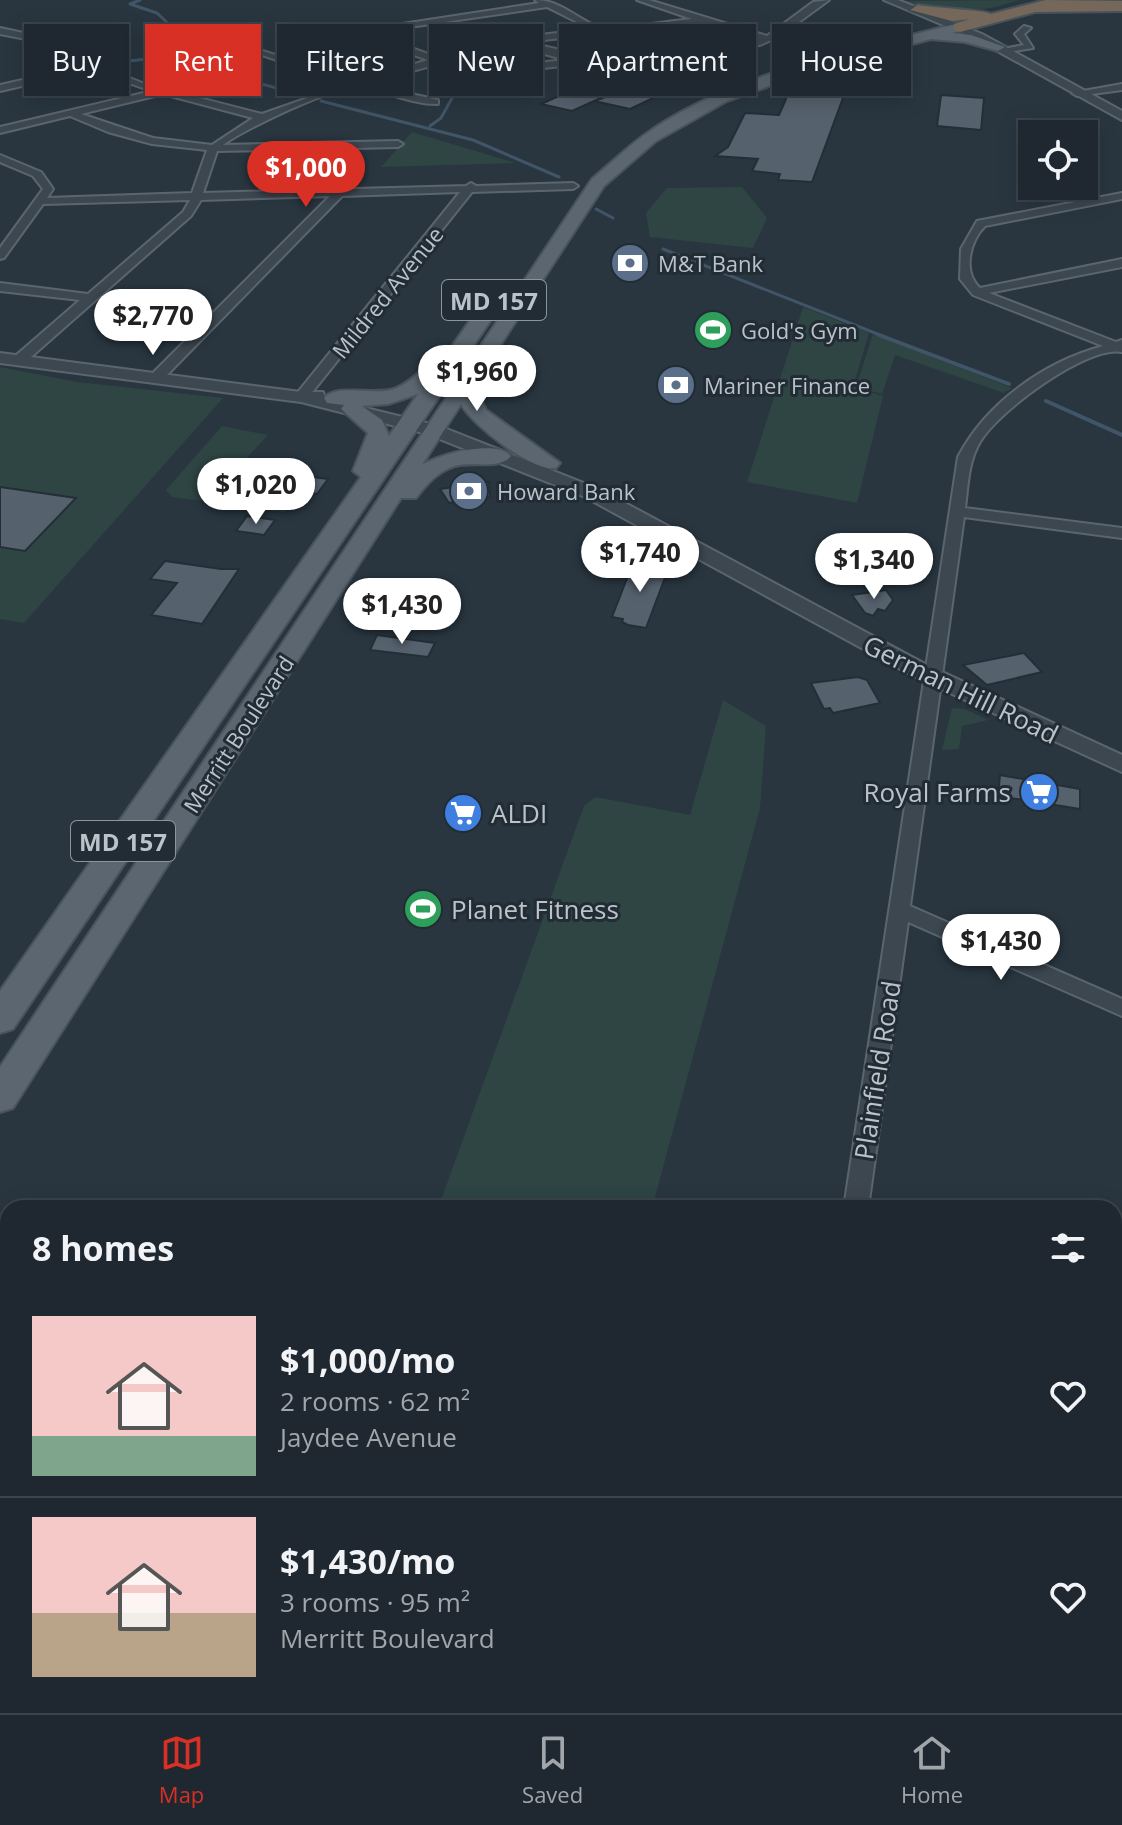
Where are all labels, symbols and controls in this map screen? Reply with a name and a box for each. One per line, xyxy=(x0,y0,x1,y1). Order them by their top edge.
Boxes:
chip: Buy xyxy=(24,24,129,96)
chip: Rent xyxy=(145,24,261,96)
chip: Filters xyxy=(277,24,413,96)
chip: New xyxy=(429,24,543,96)
chip: Apartment xyxy=(559,24,756,96)
chip: House xyxy=(772,24,911,96)
map controls xyxy=(1018,120,1098,200)
button: locate xyxy=(1018,120,1098,200)
pin: $1,000 xyxy=(241,141,371,209)
text: $1,000 xyxy=(265,149,347,185)
street label: Mildred Avenue xyxy=(325,220,449,364)
bank icon: M&T Bank xyxy=(609,242,651,284)
place label: M&T Bank xyxy=(658,248,764,278)
road number: MD 157 xyxy=(442,280,546,320)
pin: $2,770 xyxy=(88,289,218,357)
text: $2,770 xyxy=(112,297,194,333)
sports icon: Gold's Gym xyxy=(692,309,734,351)
place label: Gold's Gym xyxy=(741,315,858,345)
pin: $1,960 xyxy=(412,345,542,413)
text: $1,960 xyxy=(436,353,518,389)
bank icon: Mariner Finance xyxy=(655,364,697,406)
place label: Mariner Finance xyxy=(704,370,870,400)
pin: $1,020 xyxy=(191,458,321,526)
text: $1,020 xyxy=(215,466,297,502)
bank icon: Howard Bank xyxy=(448,470,490,512)
place label: Howard Bank xyxy=(497,476,636,506)
pin: $1,740 xyxy=(575,526,705,594)
pin: $1,340 xyxy=(809,533,939,601)
text: $1,740 xyxy=(599,534,681,570)
text: $1,340 xyxy=(833,541,915,577)
pin: $1,430 xyxy=(337,578,467,646)
text: $1,430 xyxy=(361,586,443,622)
street label: German Hill Road xyxy=(857,626,1065,752)
street label: Merritt Boulevard xyxy=(176,650,300,818)
supermarket icon: Royal Farms xyxy=(1018,771,1060,813)
place label: Royal Farms xyxy=(864,774,1011,810)
supermarket icon: ALDI xyxy=(442,792,484,834)
place label: ALDI xyxy=(491,795,547,831)
road number: MD 157 xyxy=(71,821,175,861)
sports icon: Planet Fitness xyxy=(402,888,444,930)
place label: Planet Fitness xyxy=(451,891,619,927)
pin: $1,430 xyxy=(936,914,1066,982)
text: $1,430 xyxy=(960,922,1042,958)
street label: Plainfield Road xyxy=(845,978,909,1162)
text: 8 homes xyxy=(32,1225,174,1271)
icon: filters xyxy=(1046,1226,1090,1270)
text: $1,000/mo xyxy=(280,1337,455,1383)
icon: home xyxy=(96,1348,192,1444)
icon: heart xyxy=(1046,1374,1090,1418)
text: 2 rooms · 62 m² xyxy=(280,1383,470,1419)
text: Jaydee Avenue xyxy=(280,1419,457,1455)
text: $1,430/mo xyxy=(280,1538,455,1584)
icon: home xyxy=(96,1549,192,1645)
icon: heart xyxy=(1046,1575,1090,1619)
text: 3 rooms · 95 m² xyxy=(280,1584,470,1620)
text: Merritt Boulevard xyxy=(280,1620,495,1656)
tab: Map xyxy=(159,1731,204,1809)
tab: Saved xyxy=(522,1731,583,1809)
tab: Home xyxy=(901,1731,963,1809)

